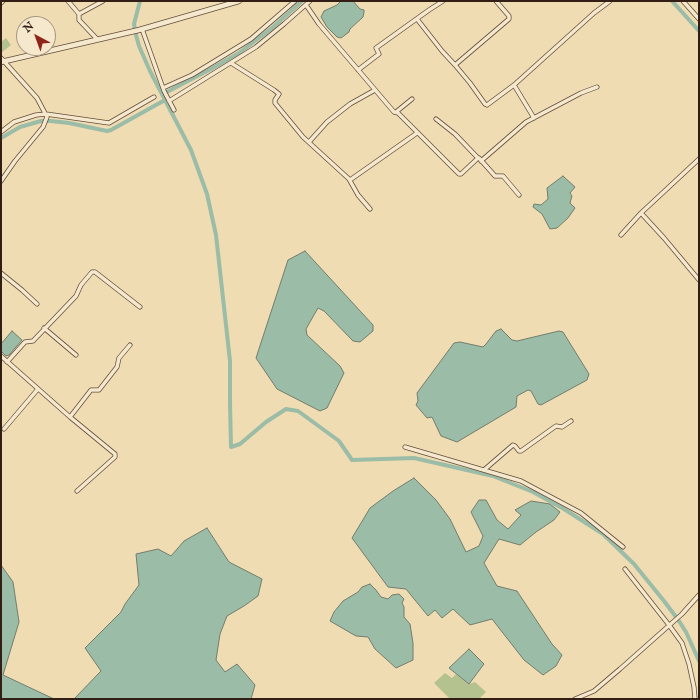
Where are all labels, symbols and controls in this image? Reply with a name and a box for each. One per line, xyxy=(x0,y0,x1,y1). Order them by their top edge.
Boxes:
north arrow xyxy=(16,16,56,56)
text: N xyxy=(21,19,37,36)

